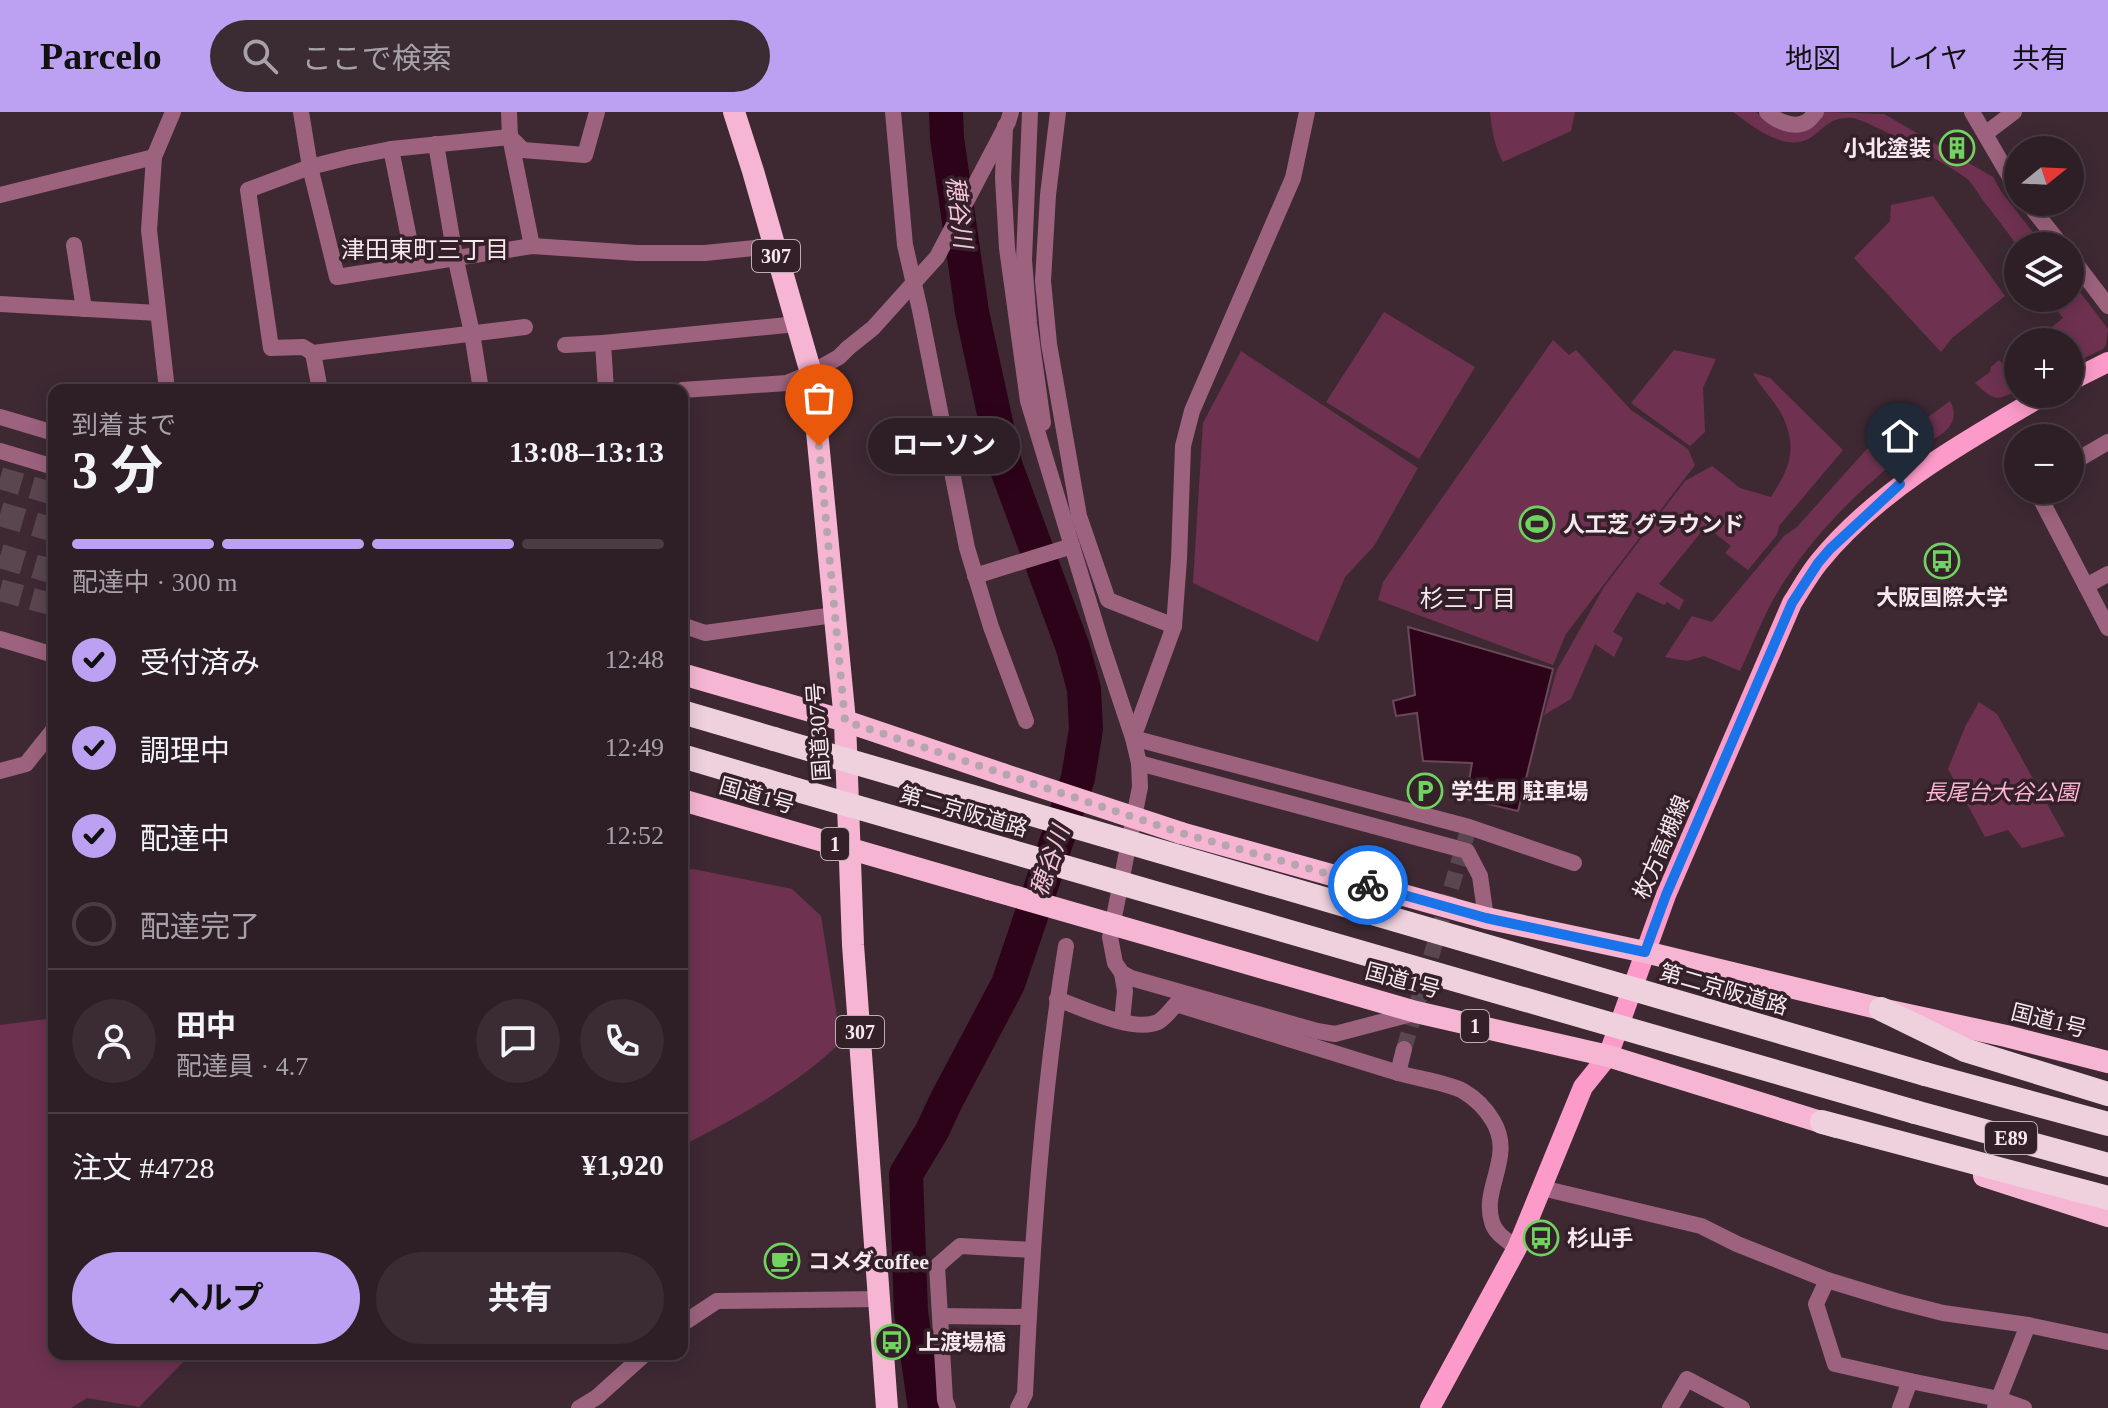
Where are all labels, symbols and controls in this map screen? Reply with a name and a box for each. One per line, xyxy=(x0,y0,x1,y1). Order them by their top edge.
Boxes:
search box xyxy=(210,20,770,92)
icon: search xyxy=(238,34,282,78)
text: Parcelo xyxy=(40,35,162,77)
text: ここで検索 xyxy=(302,42,452,75)
text: 地図 xyxy=(1785,43,1841,74)
text: レイヤ xyxy=(1885,43,1968,74)
text: 共有 xyxy=(2012,43,2068,74)
building icon: 小北塗装 xyxy=(1938,129,1976,167)
place label: 小北塗装 xyxy=(1843,136,1931,161)
north arrow xyxy=(2004,136,2084,216)
map controls xyxy=(2004,136,2084,504)
water label: 穂谷川 xyxy=(942,175,977,252)
button: layers xyxy=(2004,232,2084,312)
district label: 津田東町三丁目 xyxy=(341,237,509,263)
road number: 307 xyxy=(752,240,800,272)
button: + xyxy=(2004,328,2084,408)
pin xyxy=(785,364,853,446)
icon: bag xyxy=(797,376,841,420)
pin xyxy=(1866,402,1934,484)
text: 到着まで xyxy=(72,411,176,440)
icon: home xyxy=(1878,414,1922,458)
callout: ローソン xyxy=(867,418,1019,474)
button: − xyxy=(2004,424,2084,504)
text: ローソン xyxy=(892,431,996,460)
text: 13:08–13:13 xyxy=(509,435,664,468)
text: 3 分 xyxy=(72,442,163,499)
sports icon: 人工芝 グラウンド xyxy=(1518,505,1556,543)
place label: 人工芝 グラウンド xyxy=(1563,512,1745,537)
bus stop icon: 大阪国際大学 xyxy=(1923,542,1961,580)
text: 配達中 · 300 m xyxy=(72,568,237,597)
place label: 大阪国際大学 xyxy=(1876,585,2008,610)
district label: 杉三丁目 xyxy=(1420,586,1516,612)
icon: check xyxy=(72,638,116,682)
text: 12:48 xyxy=(605,645,664,674)
text: 受付済み xyxy=(140,646,260,679)
street label: 国道307号 xyxy=(803,682,834,782)
icon: check xyxy=(72,726,116,770)
text: 12:49 xyxy=(605,733,664,762)
text: 調理中 xyxy=(140,734,230,767)
parking icon: 学生用 駐車場 xyxy=(1406,772,1444,810)
street label: 国道1号 xyxy=(716,773,797,818)
place label: 学生用 駐車場 xyxy=(1451,779,1589,804)
park label: 長尾台大谷公園 xyxy=(1924,780,2081,805)
street label: 第二京阪道路 xyxy=(897,781,1031,842)
street label: 枚方高槻線 xyxy=(1628,792,1694,903)
icon: check xyxy=(72,814,116,858)
water label: 穂谷川 xyxy=(1026,820,1075,899)
text: 12:52 xyxy=(605,821,664,850)
text: 配達中 xyxy=(140,822,230,855)
road number: 1 xyxy=(821,828,849,860)
courier xyxy=(1328,845,1408,925)
icon: bike xyxy=(1346,863,1390,907)
text: 配達完了 xyxy=(140,910,260,943)
street label: 国道1号 xyxy=(1362,958,1443,1003)
street label: 第二京阪道路 xyxy=(1657,959,1791,1020)
button: person xyxy=(72,999,156,1083)
button: chat xyxy=(476,999,560,1083)
button: phone xyxy=(580,999,664,1083)
street label: 国道1号 xyxy=(2008,999,2089,1042)
text: 田中 xyxy=(176,1009,236,1042)
road number: 1 xyxy=(1461,1010,1489,1042)
road number: 307 xyxy=(836,1016,884,1048)
text: 配達員 · 4.7 xyxy=(176,1052,308,1081)
road number: E89 xyxy=(1985,1122,2037,1154)
text: ¥1,920 xyxy=(582,1148,664,1181)
text: 注文 #4728 xyxy=(72,1151,215,1184)
bus stop icon: 杉山手 xyxy=(1522,1219,1560,1257)
place label: 杉山手 xyxy=(1567,1226,1633,1251)
cafe icon: コメダcoffee xyxy=(763,1242,801,1280)
place label: コメダcoffee xyxy=(808,1249,929,1274)
button: ヘルプ xyxy=(72,1252,360,1344)
button: 共有 xyxy=(376,1252,664,1344)
bus stop icon: 上渡場橋 xyxy=(873,1323,911,1361)
place label: 上渡場橋 xyxy=(918,1330,1006,1355)

